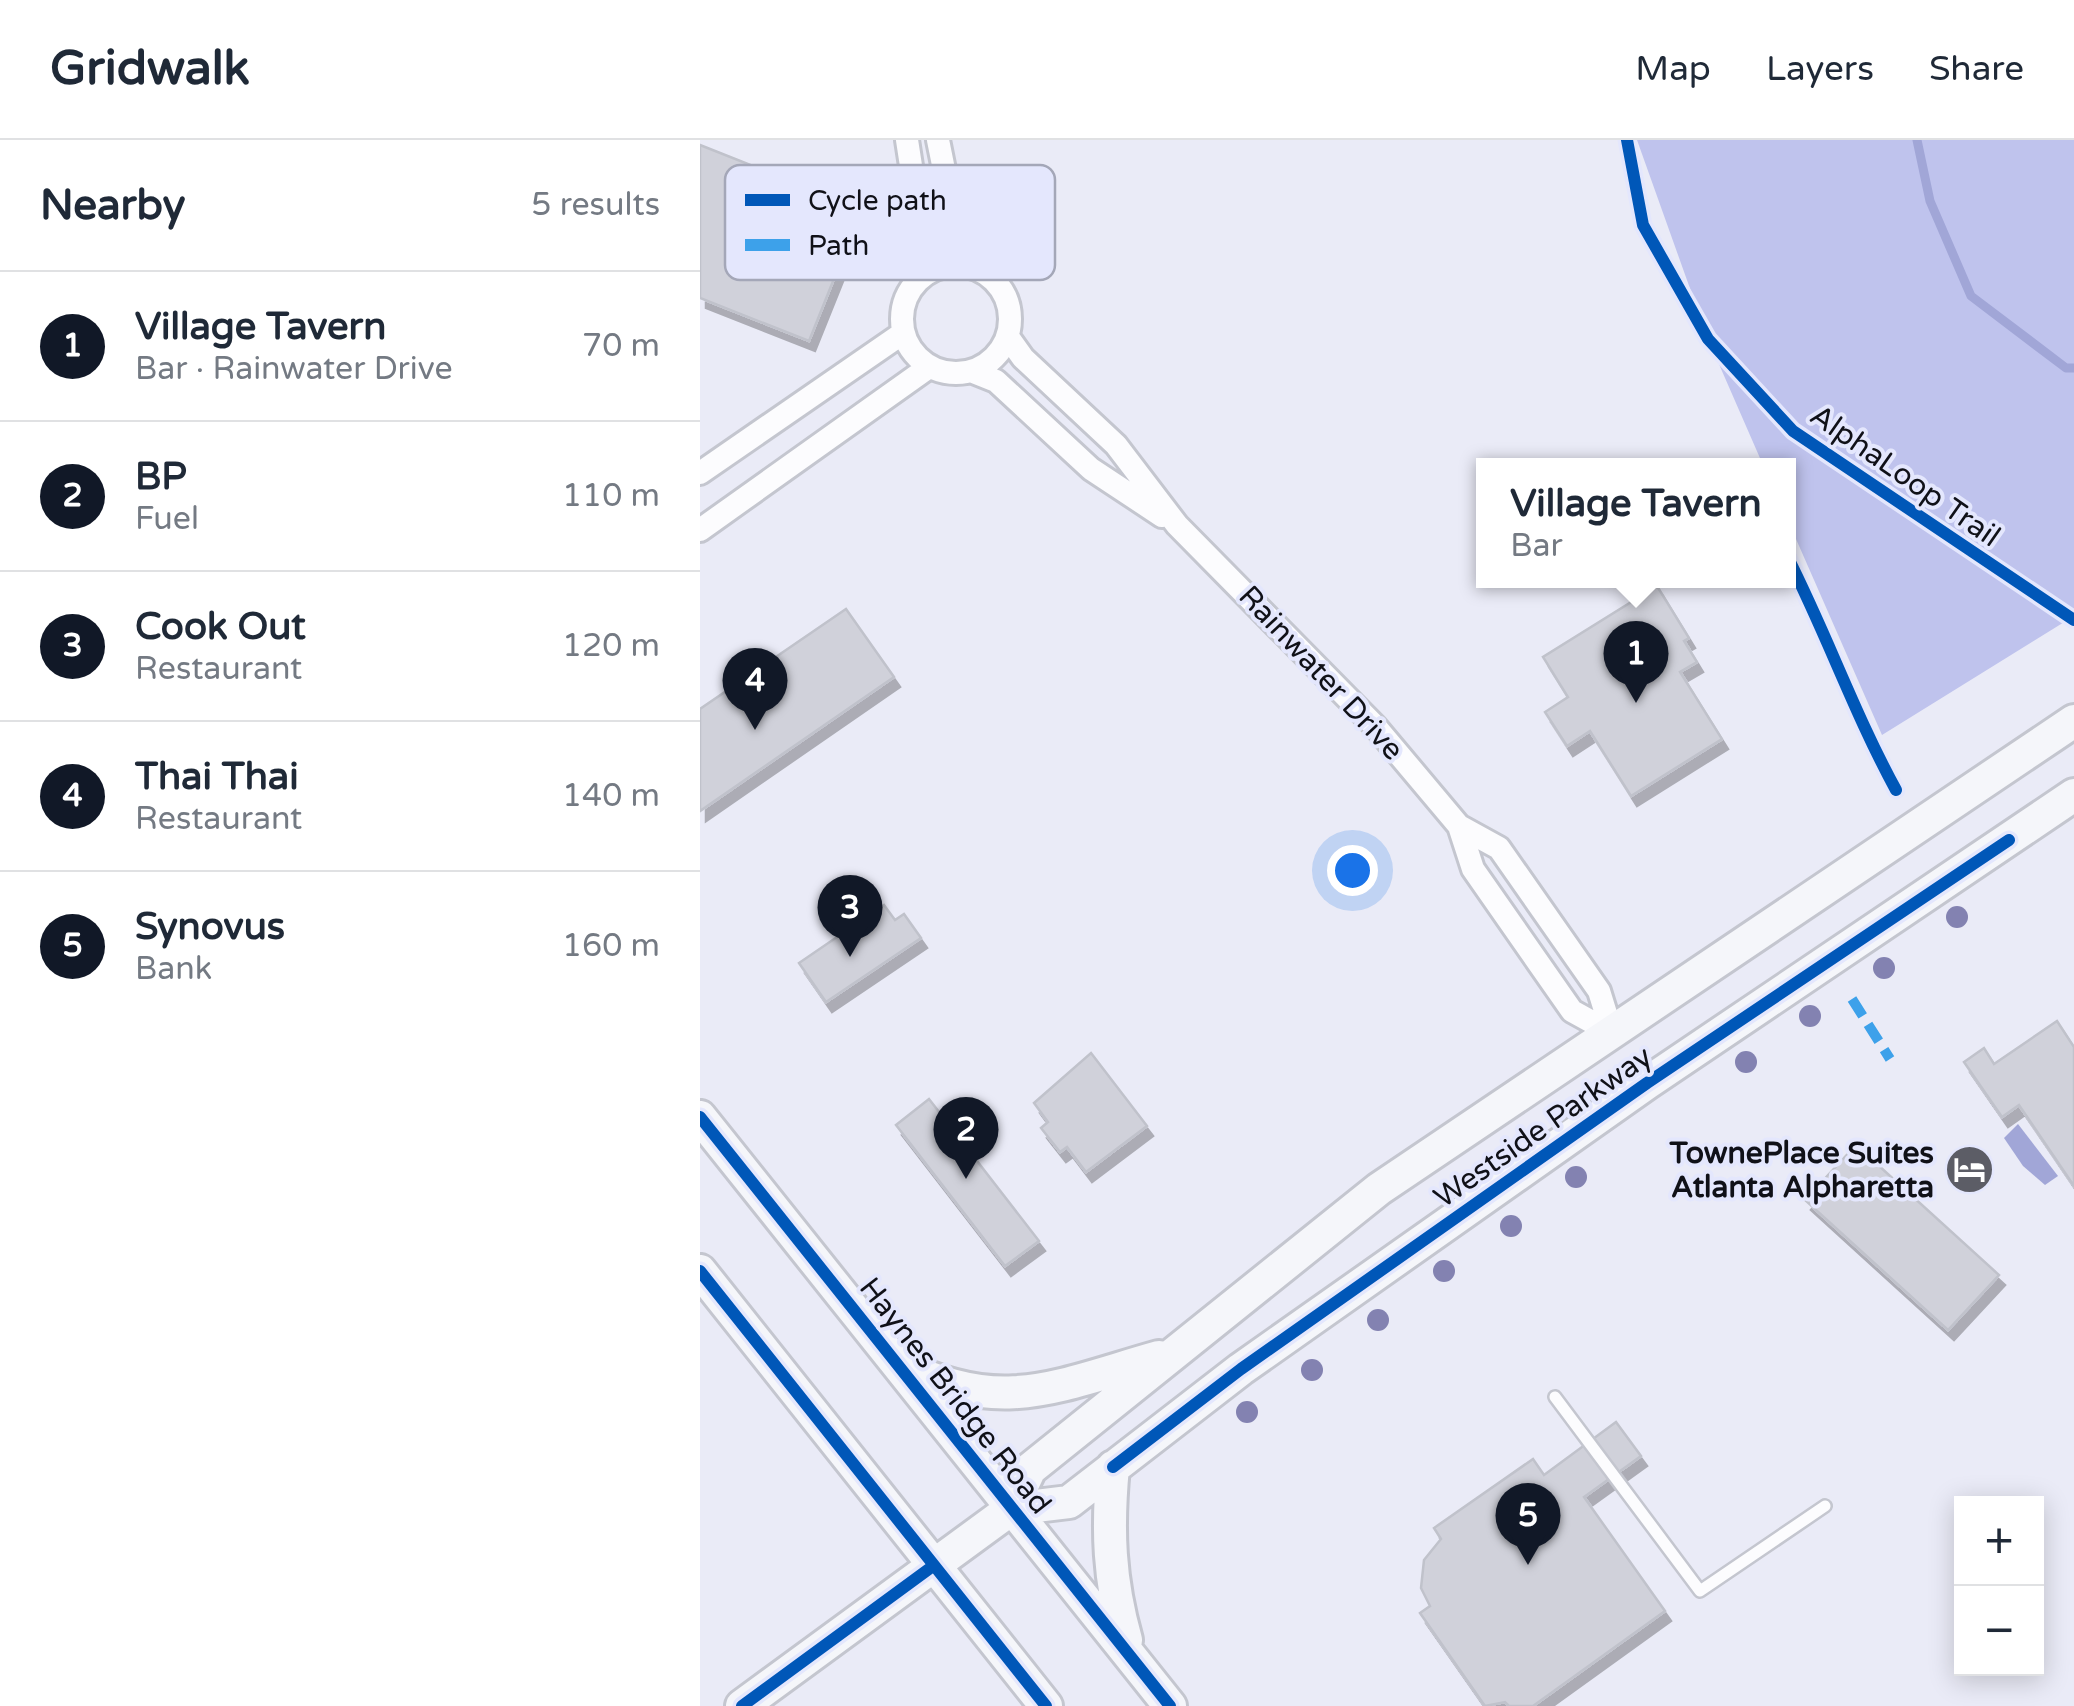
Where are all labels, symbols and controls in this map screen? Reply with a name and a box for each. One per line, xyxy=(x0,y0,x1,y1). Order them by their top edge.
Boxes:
text: Gridwalk xyxy=(50,40,250,98)
text: Map xyxy=(1635,48,1711,90)
text: Layers xyxy=(1766,48,1874,90)
text: Share xyxy=(1929,48,2024,90)
legend xyxy=(725,165,1055,280)
text: Nearby xyxy=(40,180,185,231)
text: Cycle path xyxy=(808,184,947,218)
text: 5 results xyxy=(531,186,660,224)
text: Path xyxy=(808,229,869,263)
text: Village Tavern xyxy=(135,304,386,350)
text: 1 xyxy=(62,327,83,365)
text: 70 m xyxy=(582,327,660,365)
text: Bar · Rainwater Drive xyxy=(135,350,453,388)
street label: AlphaLoop Trail xyxy=(1803,397,2007,555)
text: BP xyxy=(135,454,187,500)
popup xyxy=(1476,458,1796,588)
text: 2 xyxy=(62,477,83,515)
text: 110 m xyxy=(562,477,660,515)
text: Village Tavern xyxy=(1510,481,1762,527)
text: Fuel xyxy=(135,500,199,538)
text: Bar xyxy=(1510,527,1563,565)
street label: Rainwater Drive xyxy=(1231,578,1411,768)
text: Cook Out xyxy=(135,604,306,650)
pin: 1 xyxy=(1604,620,1668,703)
text: 3 xyxy=(62,627,83,665)
text: 120 m xyxy=(562,627,660,665)
pin: 4 xyxy=(722,648,788,730)
text: Restaurant xyxy=(135,650,302,688)
text: Thai Thai xyxy=(135,754,299,800)
text: 4 xyxy=(62,777,83,815)
text: 140 m xyxy=(562,777,660,815)
text: Restaurant xyxy=(135,800,302,838)
your location xyxy=(1327,845,1378,896)
pin: 3 xyxy=(818,874,882,957)
text: Synovus xyxy=(135,904,285,950)
text: 5 xyxy=(62,927,83,965)
text: 160 m xyxy=(562,927,660,965)
text: Bank xyxy=(135,950,212,988)
street label: Westside Parkway xyxy=(1427,1038,1659,1216)
pin: 2 xyxy=(934,1096,998,1179)
place label: TownePlace Suites Atlanta Alpharetta xyxy=(1668,1135,1934,1206)
hotel icon: TownePlace Suites Atlanta Alpharetta xyxy=(1943,1144,1995,1196)
street label: Haynes Bridge Road xyxy=(851,1270,1059,1522)
pin: 5 xyxy=(1496,1482,1560,1565)
map controls xyxy=(1954,1496,2044,1676)
button: + xyxy=(1954,1496,2044,1586)
button: − xyxy=(1954,1586,2044,1676)

